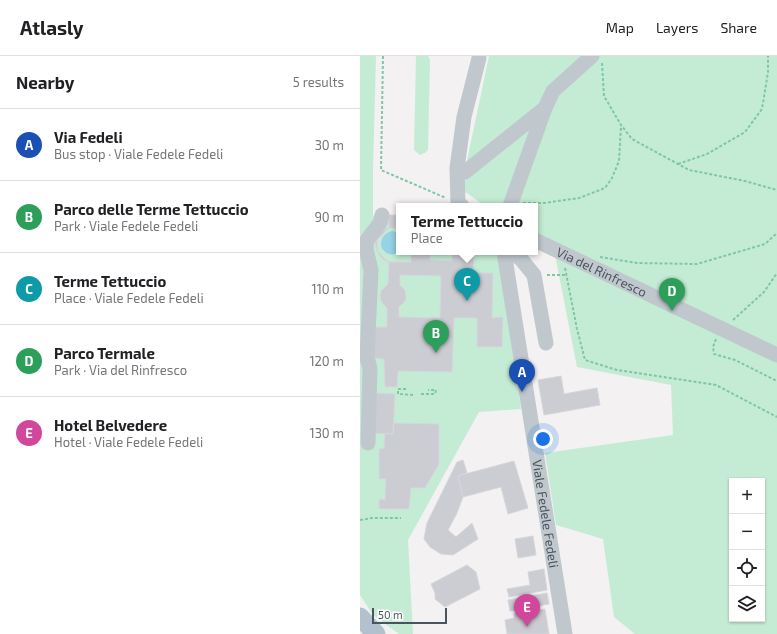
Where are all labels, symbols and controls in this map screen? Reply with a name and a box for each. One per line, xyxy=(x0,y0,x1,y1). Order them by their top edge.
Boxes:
text: Atlasly xyxy=(20,16,84,39)
text: Map xyxy=(606,19,634,36)
text: Layers xyxy=(656,19,698,36)
text: Share xyxy=(720,19,757,36)
text: Nearby xyxy=(16,72,74,92)
text: 5 results xyxy=(293,74,344,90)
text: Via Fedeli xyxy=(54,128,123,146)
text: A xyxy=(25,137,33,153)
text: 30 m xyxy=(315,137,344,153)
text: Bus stop · Viale Fedele Fedeli xyxy=(54,146,223,162)
text: Parco delle Terme Tettuccio xyxy=(54,200,249,218)
popup xyxy=(396,203,538,255)
text: B xyxy=(25,209,33,225)
text: 90 m xyxy=(314,209,344,225)
text: Terme Tettuccio xyxy=(411,212,523,230)
text: Park · Viale Fedele Fedeli xyxy=(54,218,198,234)
text: Place xyxy=(411,230,443,246)
street label: Via del Rinfresco xyxy=(554,243,650,300)
pin: C xyxy=(454,268,480,301)
text: Terme Tettuccio xyxy=(54,272,166,290)
pin: D xyxy=(659,278,685,311)
text: C xyxy=(25,281,33,297)
text: 110 m xyxy=(312,281,344,297)
text: Place · Viale Fedele Fedeli xyxy=(54,290,204,306)
pin: B xyxy=(423,320,449,353)
text: Parco Termale xyxy=(54,344,155,362)
text: D xyxy=(25,353,33,369)
text: 120 m xyxy=(309,353,344,369)
pin: A xyxy=(509,359,535,392)
text: Park · Via del Rinfresco xyxy=(54,362,187,378)
text: Hotel Belvedere xyxy=(54,416,167,434)
text: E xyxy=(25,425,33,441)
text: 130 m xyxy=(309,425,344,441)
your location xyxy=(533,429,553,449)
text: Hotel · Viale Fedele Fedeli xyxy=(54,434,203,450)
street label: Viale Fedele Fedeli xyxy=(529,458,562,569)
map controls xyxy=(729,478,765,622)
button: + xyxy=(729,478,765,514)
button: − xyxy=(729,514,765,550)
button: locate xyxy=(729,550,765,586)
button: layers xyxy=(729,586,765,622)
pin: E xyxy=(514,594,540,627)
scale bar xyxy=(372,606,447,625)
text: 50 m xyxy=(378,608,403,621)

